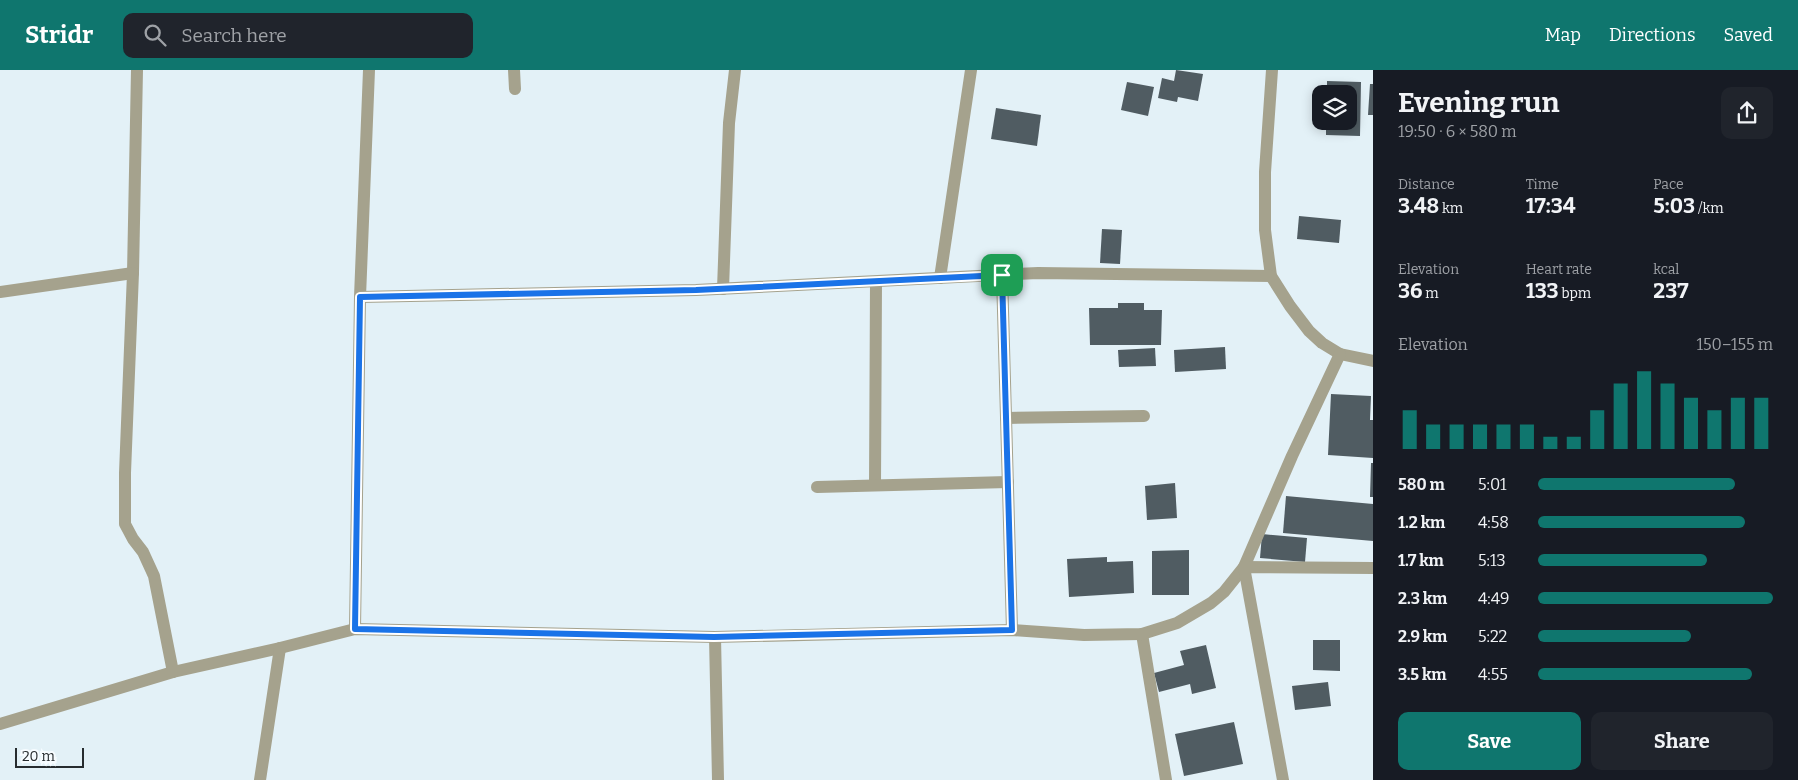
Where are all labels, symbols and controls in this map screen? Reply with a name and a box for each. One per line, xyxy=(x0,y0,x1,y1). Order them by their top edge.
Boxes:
search box xyxy=(123,13,473,58)
text: Stridr xyxy=(25,21,93,49)
icon: search xyxy=(141,21,169,49)
text: Search here xyxy=(181,24,287,47)
text: Map xyxy=(1545,24,1581,46)
text: Directions xyxy=(1609,24,1696,46)
text: Saved xyxy=(1724,24,1773,46)
map controls xyxy=(1312,85,1357,130)
button: layers xyxy=(1312,85,1357,130)
text: Evening run xyxy=(1398,86,1559,119)
button: share xyxy=(1721,87,1773,139)
text: 19:50 · 6 × 580 m xyxy=(1398,122,1517,141)
text: Distance xyxy=(1398,176,1455,193)
text: Time xyxy=(1526,176,1559,193)
text: Pace xyxy=(1653,176,1684,193)
text: 3.48 xyxy=(1398,193,1439,219)
text: 17:34 xyxy=(1526,193,1576,219)
text: 5:03 xyxy=(1653,193,1695,219)
text: km xyxy=(1439,200,1463,217)
text: /km xyxy=(1695,200,1724,217)
pin xyxy=(981,254,1023,296)
icon: arrive xyxy=(988,261,1016,289)
text: Elevation xyxy=(1398,261,1459,278)
text: Heart rate xyxy=(1526,261,1592,278)
text: kcal xyxy=(1653,261,1679,278)
text: 36 xyxy=(1398,278,1423,304)
text: 133 xyxy=(1526,278,1559,304)
text: 237 xyxy=(1653,278,1689,304)
text: m xyxy=(1423,285,1439,302)
text: bpm xyxy=(1559,285,1591,302)
text: Elevation xyxy=(1398,335,1468,354)
text: 150–155 m xyxy=(1696,335,1773,354)
text: 580 m xyxy=(1398,475,1445,494)
text: 5:01 xyxy=(1478,475,1507,494)
text: 1.2 km xyxy=(1398,513,1445,532)
text: 4:58 xyxy=(1478,513,1509,532)
text: 1.7 km xyxy=(1398,551,1444,570)
text: 5:13 xyxy=(1478,551,1506,570)
text: 2.3 km xyxy=(1398,589,1447,608)
text: 4:49 xyxy=(1478,589,1509,608)
text: 2.9 km xyxy=(1398,627,1447,646)
text: 5:22 xyxy=(1478,627,1507,646)
text: 3.5 km xyxy=(1398,665,1447,684)
text: 4:55 xyxy=(1478,665,1508,684)
button: Save xyxy=(1398,712,1581,770)
button: Share xyxy=(1591,712,1773,770)
scale bar xyxy=(15,745,84,768)
text: 20 m xyxy=(22,748,55,765)

